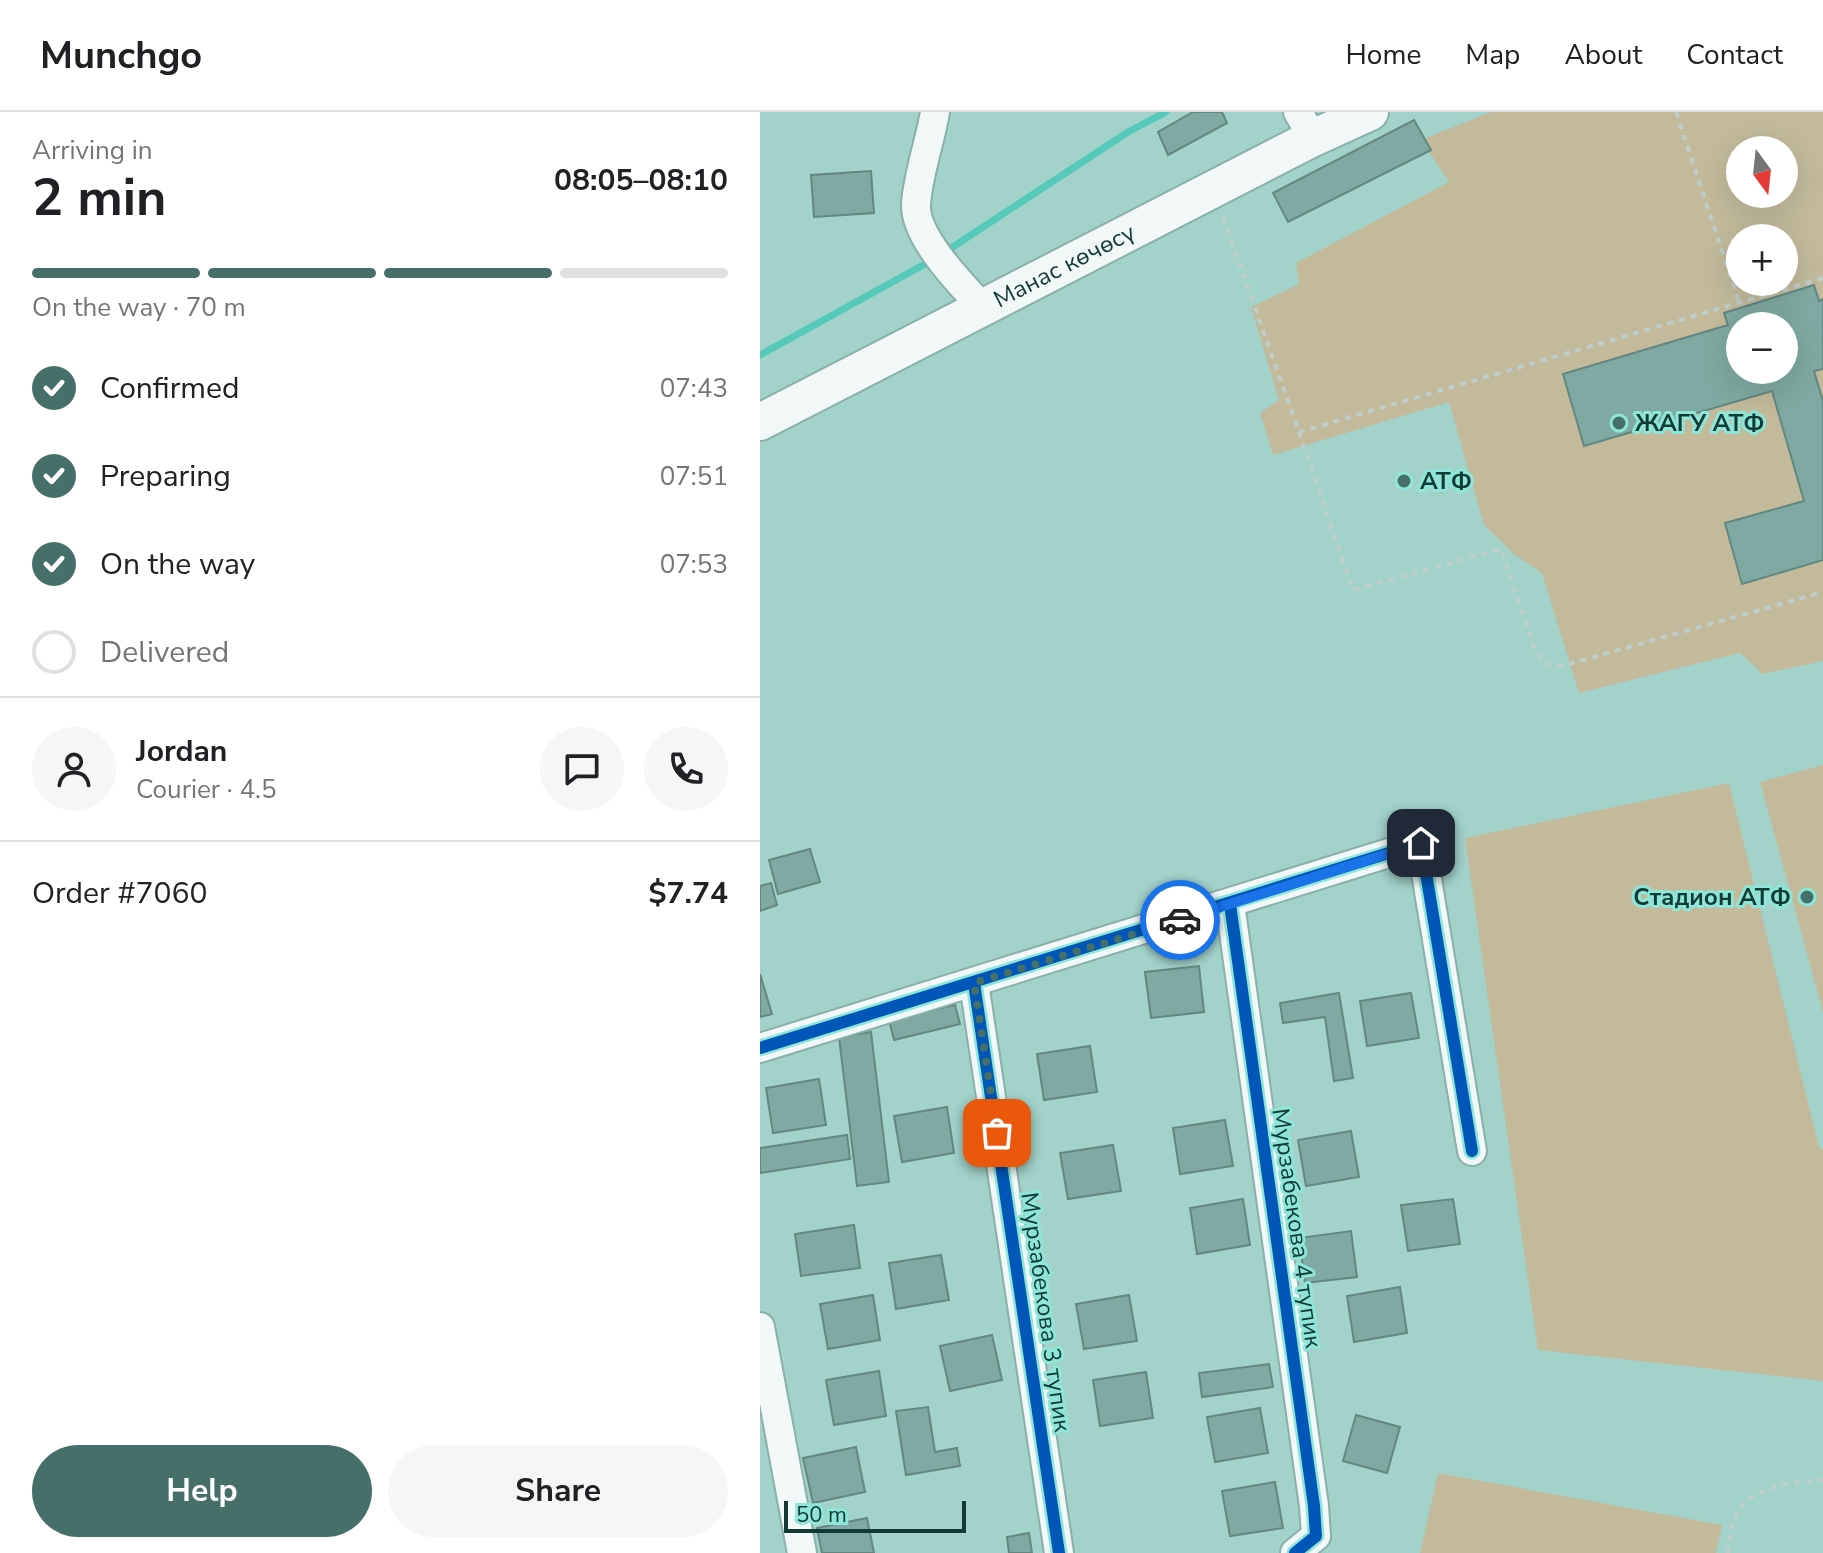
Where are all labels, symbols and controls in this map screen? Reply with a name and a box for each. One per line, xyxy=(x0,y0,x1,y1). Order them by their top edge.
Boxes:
text: Munchgo xyxy=(40,30,202,81)
text: Home xyxy=(1346,36,1421,74)
text: Map xyxy=(1465,36,1520,74)
text: About xyxy=(1564,36,1642,74)
text: Contact xyxy=(1686,36,1783,74)
text: Arriving in xyxy=(32,133,153,168)
north arrow xyxy=(1726,136,1798,208)
map controls xyxy=(1726,136,1798,384)
text: 08:05–08:10 xyxy=(554,160,728,201)
text: 2 min xyxy=(32,162,167,233)
street label: Манас көчөсү xyxy=(988,216,1141,315)
button: + xyxy=(1726,224,1798,296)
text: On the way · 70 m xyxy=(32,290,246,325)
button: − xyxy=(1726,312,1798,384)
icon: check xyxy=(32,366,76,410)
text: Confirmed xyxy=(100,368,240,409)
text: 07:43 xyxy=(660,371,728,406)
place label: ЖАГУ АТФ xyxy=(1635,407,1765,439)
marker: ЖАГУ АТФ xyxy=(1610,414,1628,432)
icon: check xyxy=(32,454,76,498)
text: Preparing xyxy=(100,456,231,497)
text: 07:51 xyxy=(660,459,728,494)
place label: АТФ xyxy=(1420,465,1472,497)
marker: АТФ xyxy=(1395,472,1413,490)
icon: check xyxy=(32,542,76,586)
text: On the way xyxy=(100,544,255,585)
text: 07:53 xyxy=(660,547,728,582)
text: Delivered xyxy=(100,632,229,673)
button: person xyxy=(32,727,116,811)
button: chat xyxy=(540,727,624,811)
button: phone xyxy=(644,727,728,811)
text: Jordan xyxy=(136,731,227,772)
text: Courier · 4.5 xyxy=(136,772,277,807)
pin xyxy=(1387,809,1455,877)
icon: home xyxy=(1399,821,1443,865)
text: Order #7060 xyxy=(32,873,207,914)
text: $7.74 xyxy=(649,873,728,914)
courier xyxy=(1140,880,1220,960)
place label: Стадион АТФ xyxy=(1633,881,1791,913)
marker: Стадион АТФ xyxy=(1798,888,1816,906)
icon: car xyxy=(1158,898,1202,942)
pin xyxy=(963,1099,1031,1167)
street label: Мурзабекова 4 тупик xyxy=(1264,1106,1330,1350)
icon: bag xyxy=(975,1111,1019,1155)
street label: Мурзабекова 3 тупик xyxy=(1013,1190,1079,1434)
button: Help xyxy=(32,1445,372,1537)
button: Share xyxy=(388,1445,728,1537)
scale bar xyxy=(784,1497,966,1533)
text: 50 m xyxy=(796,1500,847,1530)

